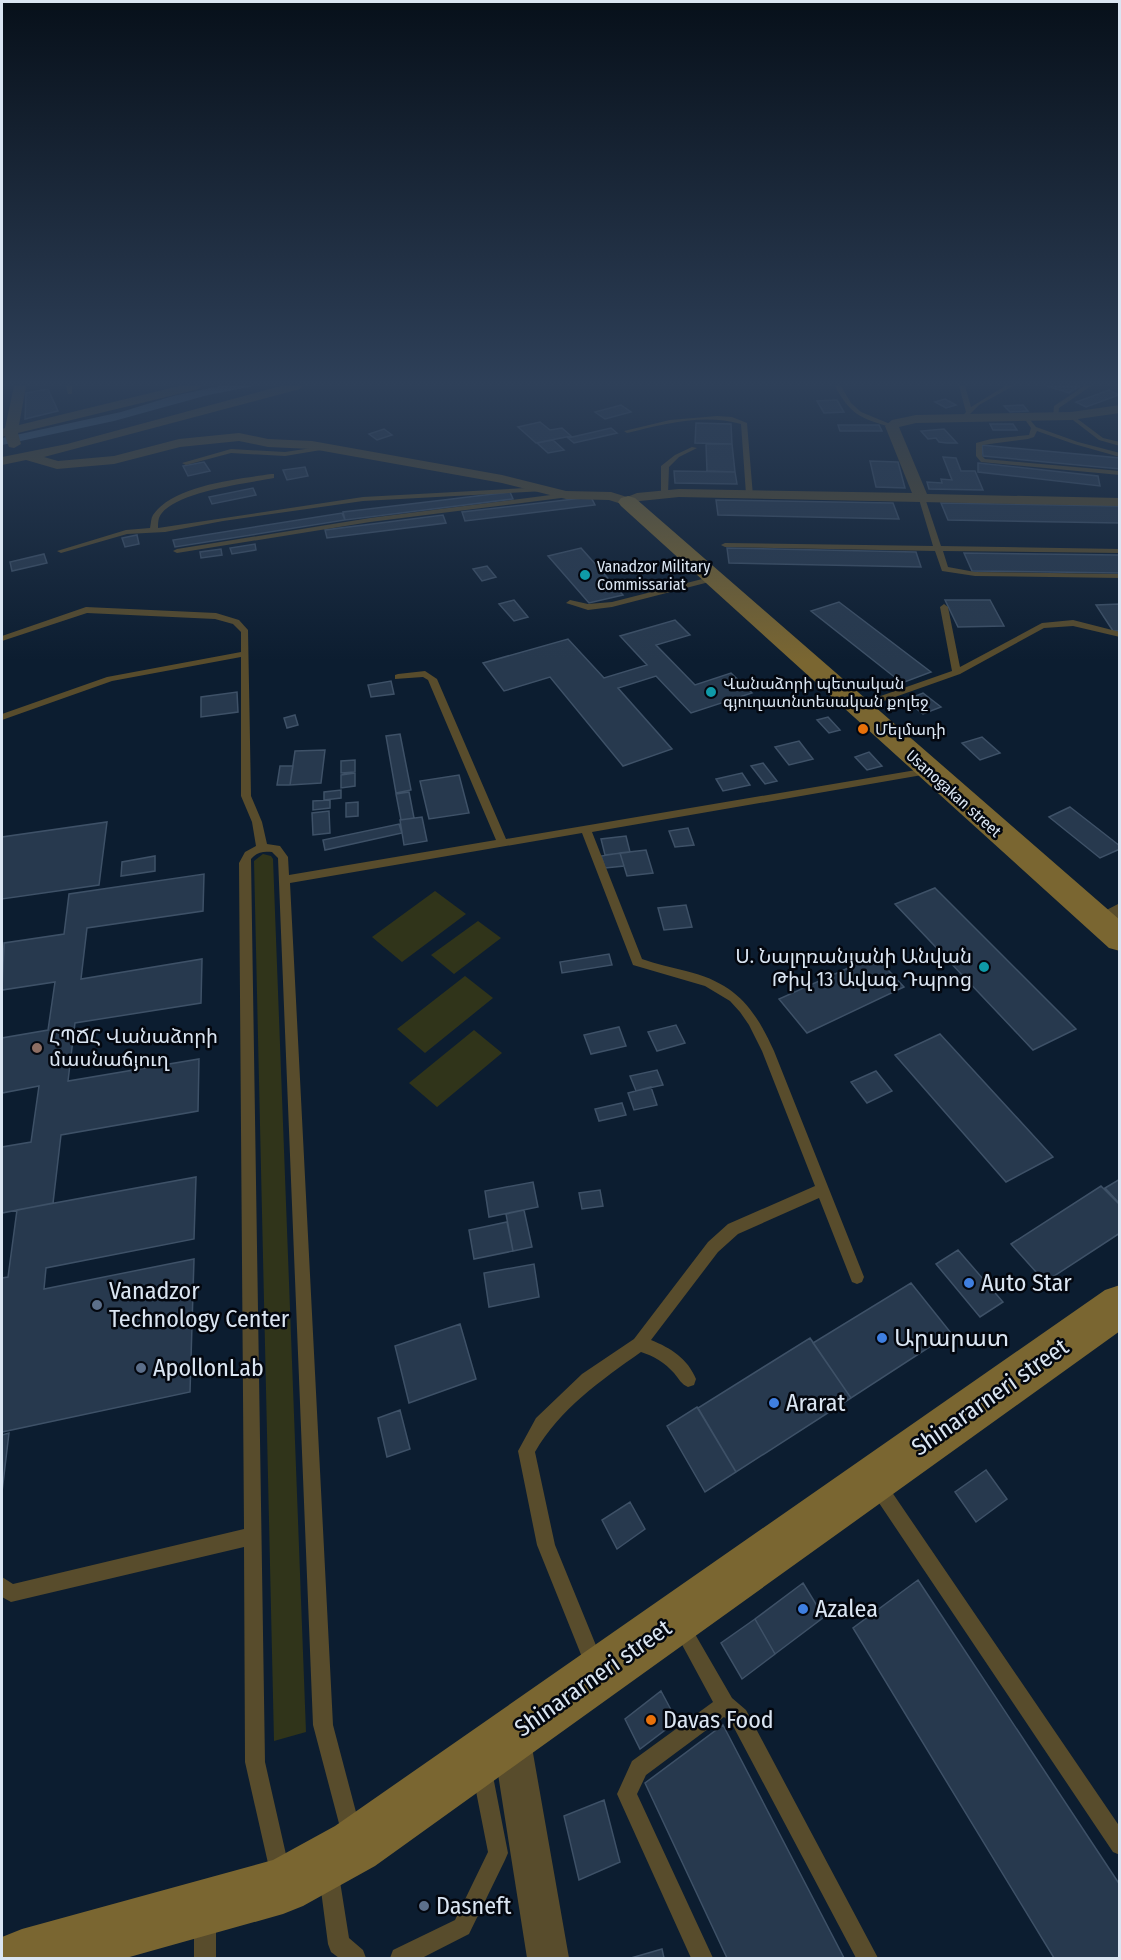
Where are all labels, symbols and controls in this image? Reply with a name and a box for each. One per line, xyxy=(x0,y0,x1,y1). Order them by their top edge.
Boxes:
place label: Vanadzor Military Commissariat xyxy=(597,557,711,594)
marker: Vanadzor Military Commissariat xyxy=(578,568,592,582)
place label: Վանաձորի պետական գյուղատնտեսական քոլեջ xyxy=(723,674,928,711)
marker: Վանաձորի պետական գյուղատնտեսական քոլեջ xyxy=(704,685,718,699)
place label: Մելմադի xyxy=(875,720,946,739)
marker: Մելմադի xyxy=(856,722,870,736)
street label: Usanogakan street xyxy=(902,746,1006,842)
place label: Ս. Նալղռանյանի Անվան Թիվ 13 Ավագ Դպրոց xyxy=(735,944,972,991)
marker: Ս. Նալղռանյանի Անվան Թիվ 13 Ավագ Դպրոց xyxy=(977,960,991,974)
place label: ՀՊՃՀ Վանաձորի մասնաճյուղ xyxy=(49,1024,218,1071)
marker: ՀՊՃՀ Վանաձորի մասնաճյուղ xyxy=(30,1041,44,1055)
place label: Auto Star xyxy=(981,1269,1072,1297)
marker: Auto Star xyxy=(962,1276,976,1290)
place label: Vanadzor Technology Center xyxy=(109,1277,290,1333)
marker: Vanadzor Technology Center xyxy=(90,1298,104,1312)
place label: Արարատ xyxy=(894,1324,1009,1352)
marker: Արարատ xyxy=(875,1331,889,1345)
street label: Shinararneri street xyxy=(906,1332,1074,1461)
place label: ApollonLab xyxy=(153,1354,264,1382)
marker: ApollonLab xyxy=(134,1361,148,1375)
place label: Ararat xyxy=(786,1389,845,1417)
marker: Ararat xyxy=(767,1396,781,1410)
place label: Azalea xyxy=(815,1595,878,1623)
marker: Azalea xyxy=(796,1602,810,1616)
street label: Shinararneri street xyxy=(509,1613,677,1742)
place label: Davas Food xyxy=(663,1706,774,1734)
marker: Davas Food xyxy=(644,1713,658,1727)
place label: Dasneft xyxy=(436,1892,511,1920)
marker: Dasneft xyxy=(417,1899,431,1913)

